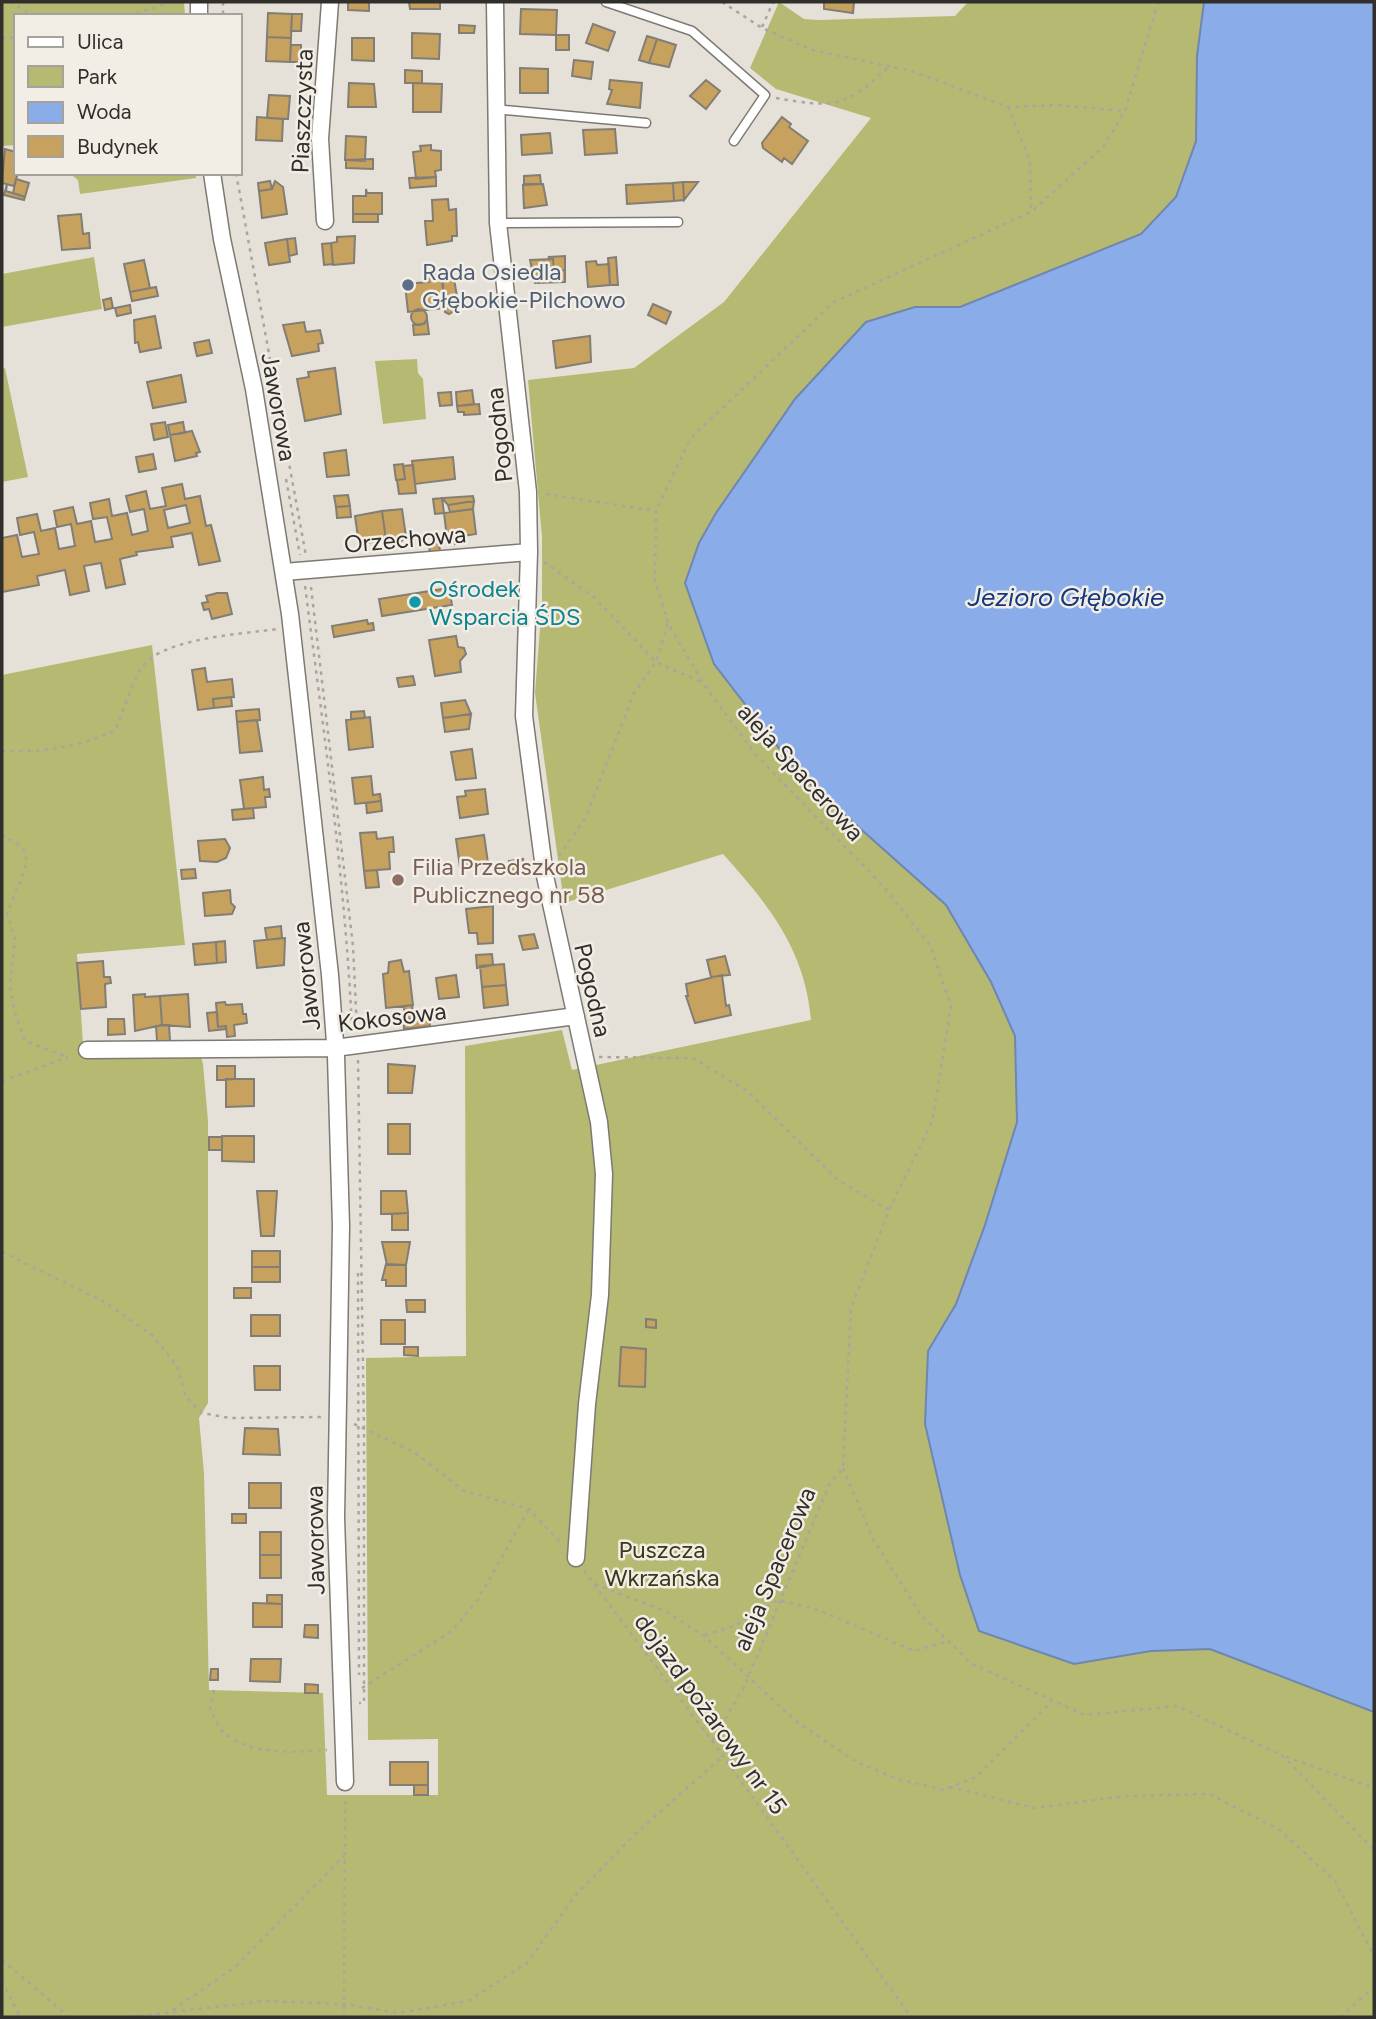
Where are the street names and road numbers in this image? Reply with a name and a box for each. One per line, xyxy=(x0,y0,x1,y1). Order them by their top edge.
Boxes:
street label: Piaszczysta xyxy=(285,48,319,174)
street label: Jaworowa xyxy=(255,351,303,463)
street label: Pogodna xyxy=(480,386,518,484)
street label: Orzechowa xyxy=(343,519,467,559)
street label: aleja Spacerowa xyxy=(732,697,870,847)
street label: Jaworowa xyxy=(286,920,326,1032)
street label: Pogodna xyxy=(568,940,618,1040)
street label: Kokosowa xyxy=(336,996,448,1038)
street label: aleja Spacerowa xyxy=(726,1483,822,1655)
street label: Jaworowa xyxy=(300,1485,330,1595)
street label: dojazd pożarowy nr 15 xyxy=(628,1608,794,1820)

